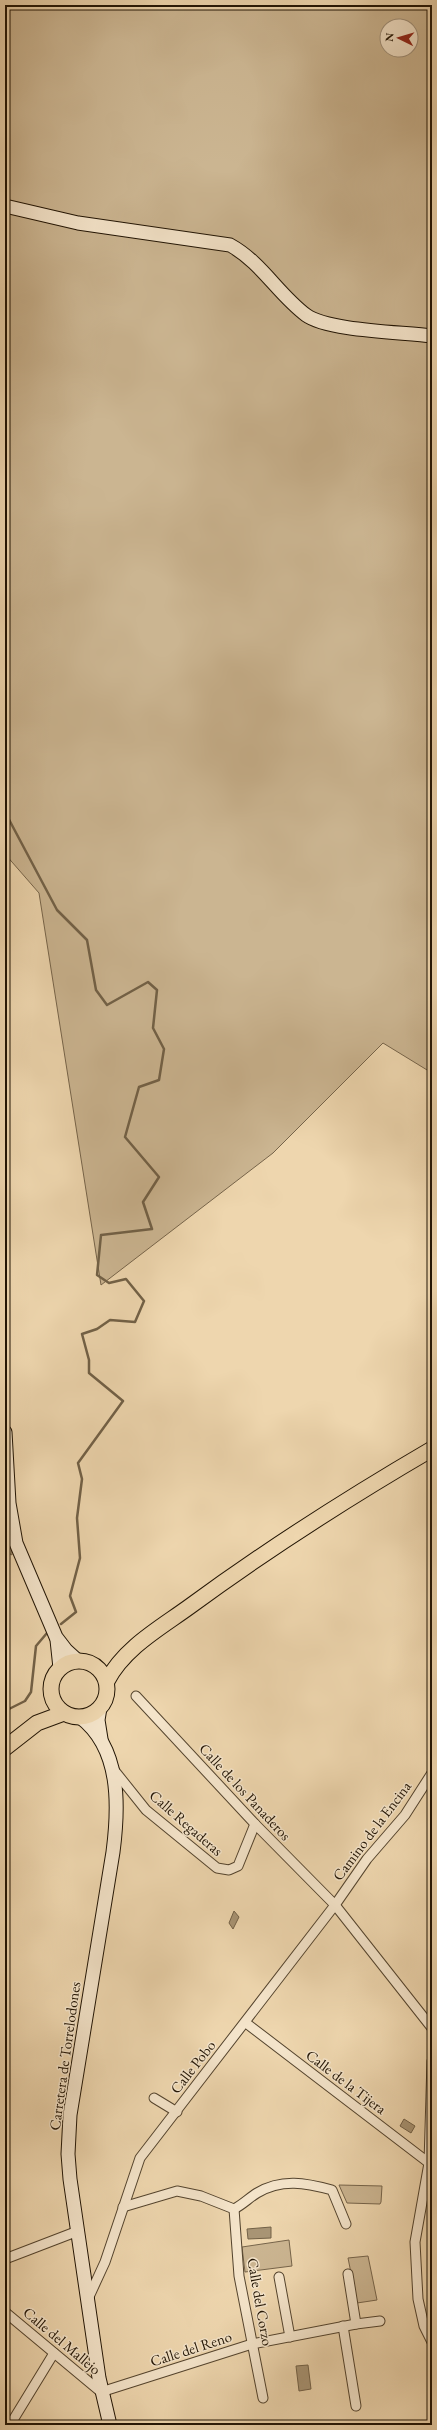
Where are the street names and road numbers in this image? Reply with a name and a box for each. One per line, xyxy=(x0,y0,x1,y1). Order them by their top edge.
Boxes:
street label: Calle de los Panaderos xyxy=(195,1739,295,1844)
street label: Camino de la Encina xyxy=(328,1777,415,1884)
street label: Calle Regaderas xyxy=(146,1786,227,1860)
street label: Carretera de Torrelodones xyxy=(45,1980,84,2131)
street label: Calle Pobo xyxy=(166,2036,219,2097)
street label: Calle de la Tijera xyxy=(302,2045,390,2118)
street label: Calle del Corzo xyxy=(243,2256,278,2347)
street label: Calle del Mallejo xyxy=(20,2303,105,2379)
street label: Calle del Reno xyxy=(148,2326,234,2371)

